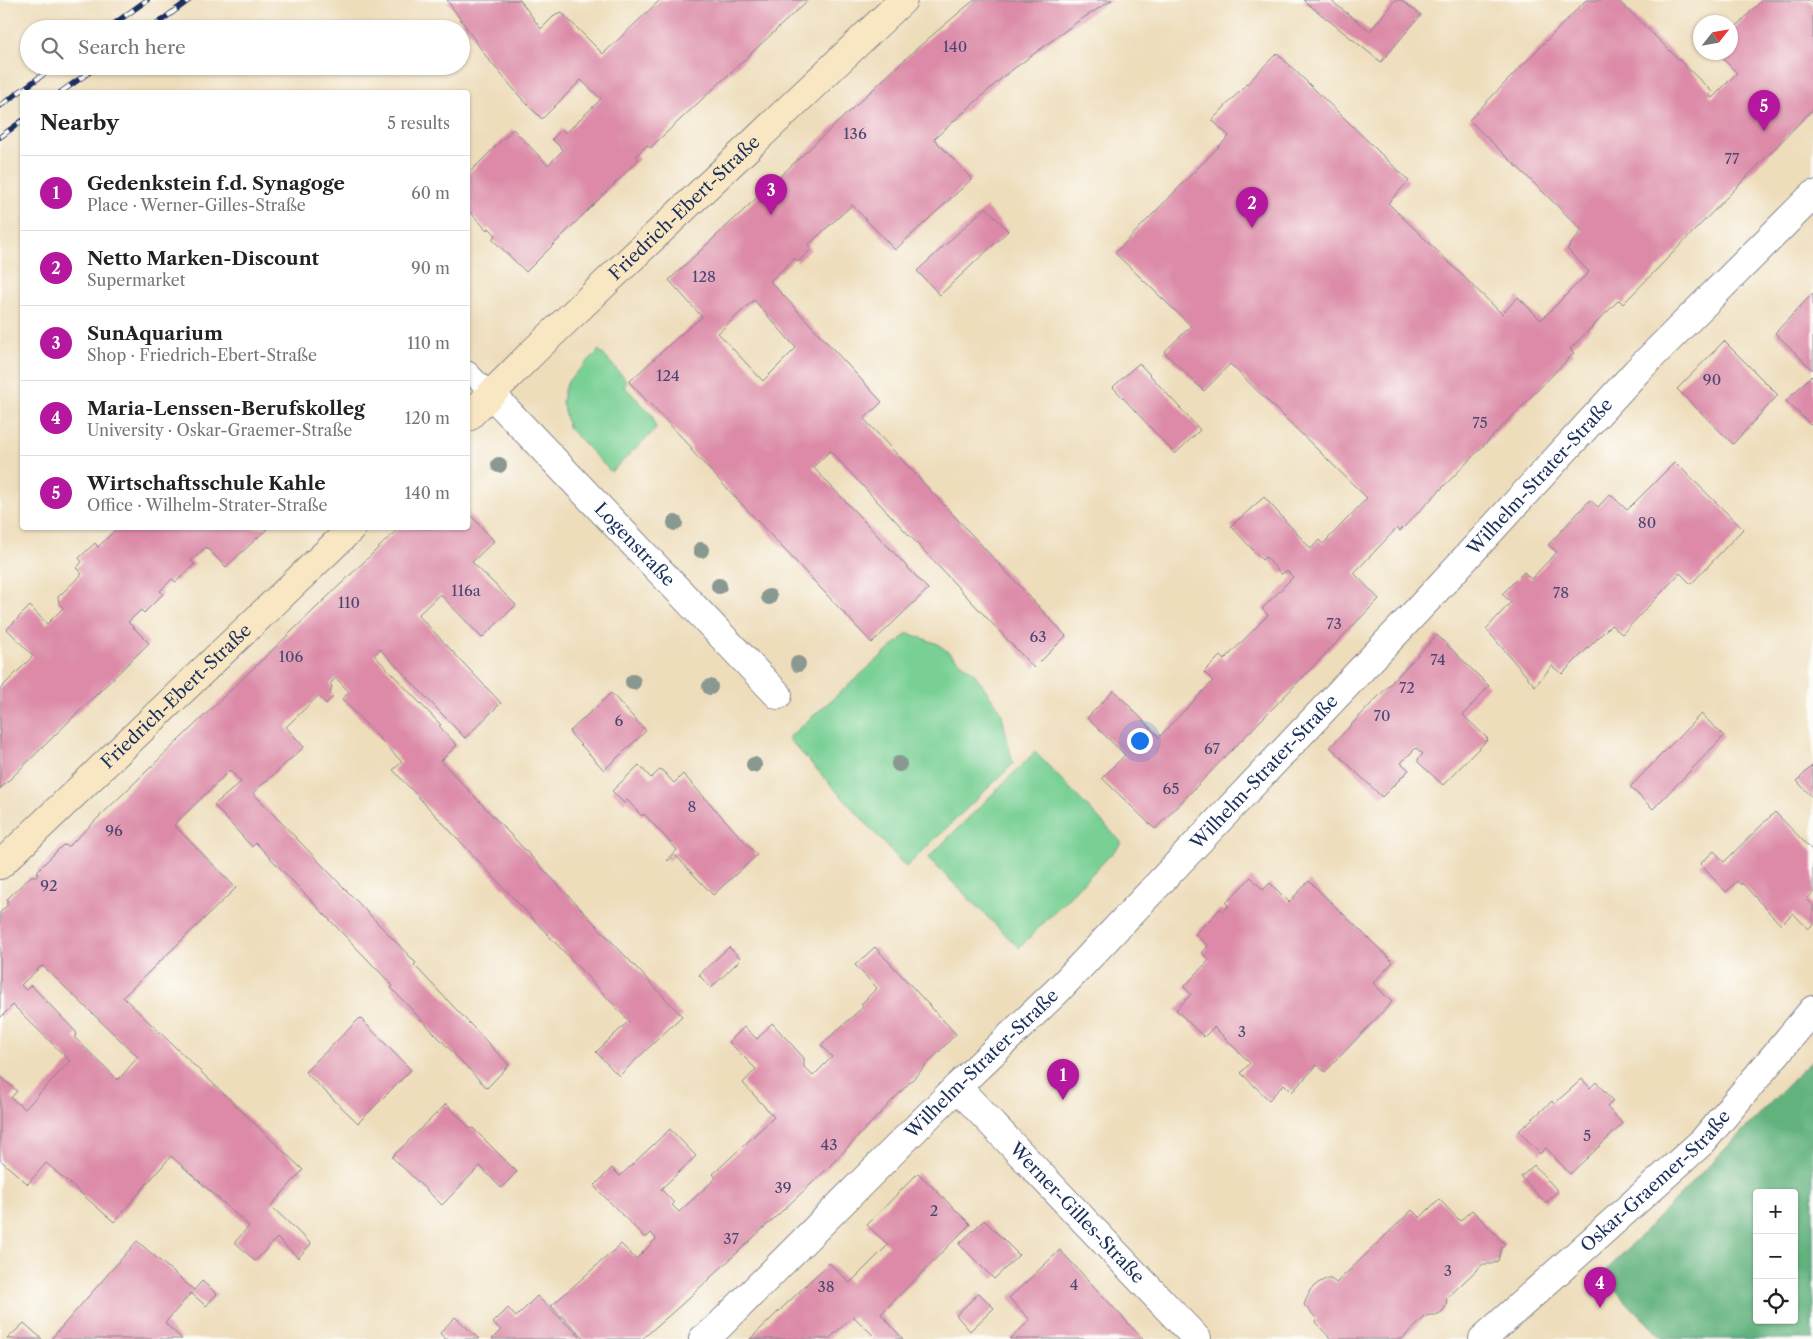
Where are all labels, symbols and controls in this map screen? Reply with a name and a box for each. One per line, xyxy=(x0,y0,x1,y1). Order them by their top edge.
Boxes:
north arrow xyxy=(1693,15,1738,60)
search box xyxy=(20,20,470,75)
icon: search xyxy=(38,34,66,62)
text: Search here xyxy=(78,36,186,59)
house number: 140 xyxy=(943,37,967,56)
pin: 5 xyxy=(1748,90,1780,131)
text: Nearby xyxy=(40,110,119,135)
text: 5 results xyxy=(387,113,450,133)
house number: 136 xyxy=(843,124,867,143)
street label: Friedrich-Ebert-Straße xyxy=(604,131,765,285)
house number: 77 xyxy=(1725,149,1740,168)
text: Gedenkstein f.d. Synagoge xyxy=(87,172,345,195)
pin: 3 xyxy=(755,174,787,215)
text: 1 xyxy=(52,183,60,203)
text: 60 m xyxy=(411,183,450,203)
pin: 2 xyxy=(1236,187,1268,228)
text: Place · Werner-Gilles-Straße xyxy=(87,195,306,215)
text: Netto Marken-Discount xyxy=(87,247,319,270)
text: 2 xyxy=(51,258,61,278)
text: 90 m xyxy=(411,258,450,278)
house number: 128 xyxy=(692,267,716,286)
text: Supermarket xyxy=(87,270,185,290)
text: SunAquarium xyxy=(87,322,223,345)
text: 3 xyxy=(51,333,61,353)
text: 110 m xyxy=(407,333,450,353)
text: Shop · Friedrich-Ebert-Straße xyxy=(87,345,317,365)
house number: 124 xyxy=(656,366,680,385)
house number: 90 xyxy=(1703,370,1721,389)
street label: Wilhelm-Strater-Straße xyxy=(1462,394,1617,561)
text: Maria-Lenssen-Berufskolleg xyxy=(87,397,365,420)
text: 4 xyxy=(51,408,61,428)
text: 120 m xyxy=(405,408,450,428)
house number: 75 xyxy=(1472,413,1488,432)
text: University · Oskar-Graemer-Straße xyxy=(87,420,352,440)
text: Wirtschaftsschule Kahle xyxy=(87,472,326,495)
text: 5 xyxy=(52,483,60,503)
text: 140 m xyxy=(405,483,450,503)
text: Office · Wilhelm-Strater-Straße xyxy=(87,495,327,515)
street label: Logenstraße xyxy=(590,498,680,591)
house number: 80 xyxy=(1638,513,1656,532)
house number: 116a xyxy=(451,581,481,600)
house number: 78 xyxy=(1553,583,1569,602)
house number: 110 xyxy=(338,593,360,612)
house number: 73 xyxy=(1326,614,1342,633)
street label: Friedrich-Ebert-Straße xyxy=(96,619,256,773)
house number: 63 xyxy=(1029,627,1047,646)
house number: 106 xyxy=(279,647,304,666)
house number: 74 xyxy=(1430,650,1446,669)
house number: 72 xyxy=(1399,678,1415,697)
street label: Wilhelm-Strater-Straße xyxy=(1185,690,1343,855)
house number: 70 xyxy=(1374,706,1390,725)
house number: 6 xyxy=(615,711,624,730)
your location xyxy=(1127,728,1153,754)
house number: 67 xyxy=(1204,739,1221,758)
house number: 65 xyxy=(1163,779,1179,798)
house number: 8 xyxy=(688,797,697,816)
house number: 96 xyxy=(105,821,123,840)
house number: 92 xyxy=(40,876,58,895)
street label: Wilhelm-Strater-Straße xyxy=(900,985,1063,1144)
house number: 3 xyxy=(1238,1022,1246,1041)
pin: 1 xyxy=(1047,1059,1079,1100)
street label: Oskar-Graemer-Straße xyxy=(1576,1106,1735,1257)
house number: 5 xyxy=(1583,1126,1591,1145)
house number: 43 xyxy=(821,1135,837,1154)
street label: Werner-Gilles-Straße xyxy=(1004,1137,1149,1288)
house number: 39 xyxy=(774,1178,792,1197)
map controls xyxy=(1753,1189,1798,1324)
button: + xyxy=(1753,1189,1798,1234)
house number: 2 xyxy=(930,1201,938,1220)
house number: 37 xyxy=(723,1229,739,1248)
button: − xyxy=(1753,1234,1798,1279)
house number: 3 xyxy=(1444,1261,1452,1280)
pin: 4 xyxy=(1584,1267,1616,1308)
house number: 4 xyxy=(1070,1275,1078,1294)
house number: 38 xyxy=(817,1277,835,1296)
button: locate xyxy=(1753,1279,1798,1324)

